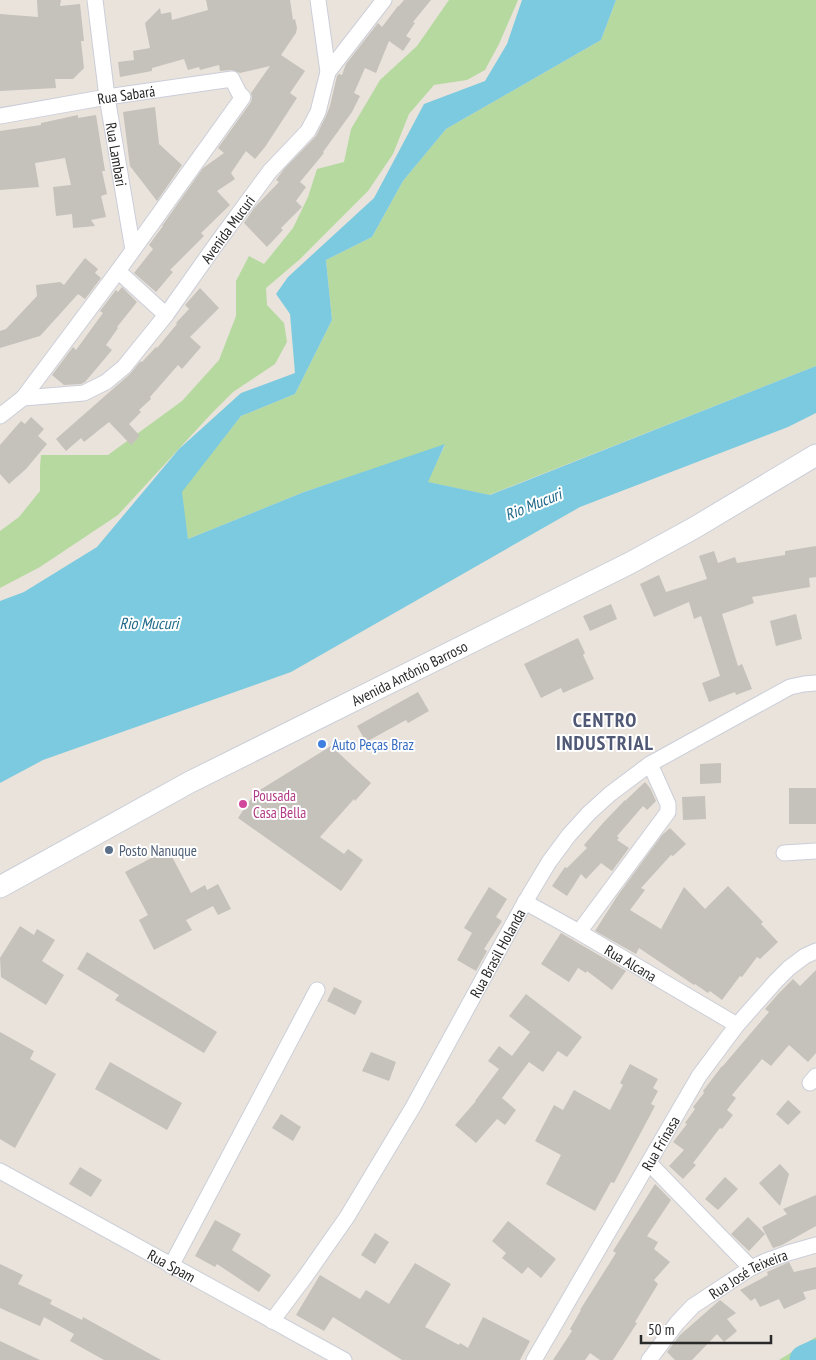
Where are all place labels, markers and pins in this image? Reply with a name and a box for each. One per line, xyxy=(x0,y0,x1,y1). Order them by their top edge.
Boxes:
place label: Auto Peças Braz xyxy=(332,735,414,754)
marker: Auto Peças Braz xyxy=(316,738,328,750)
place label: Pousada Casa Bella xyxy=(253,786,306,822)
marker: Pousada Casa Bella xyxy=(237,798,249,810)
place label: Posto Nanuque xyxy=(119,841,197,860)
marker: Posto Nanuque xyxy=(103,844,115,856)

